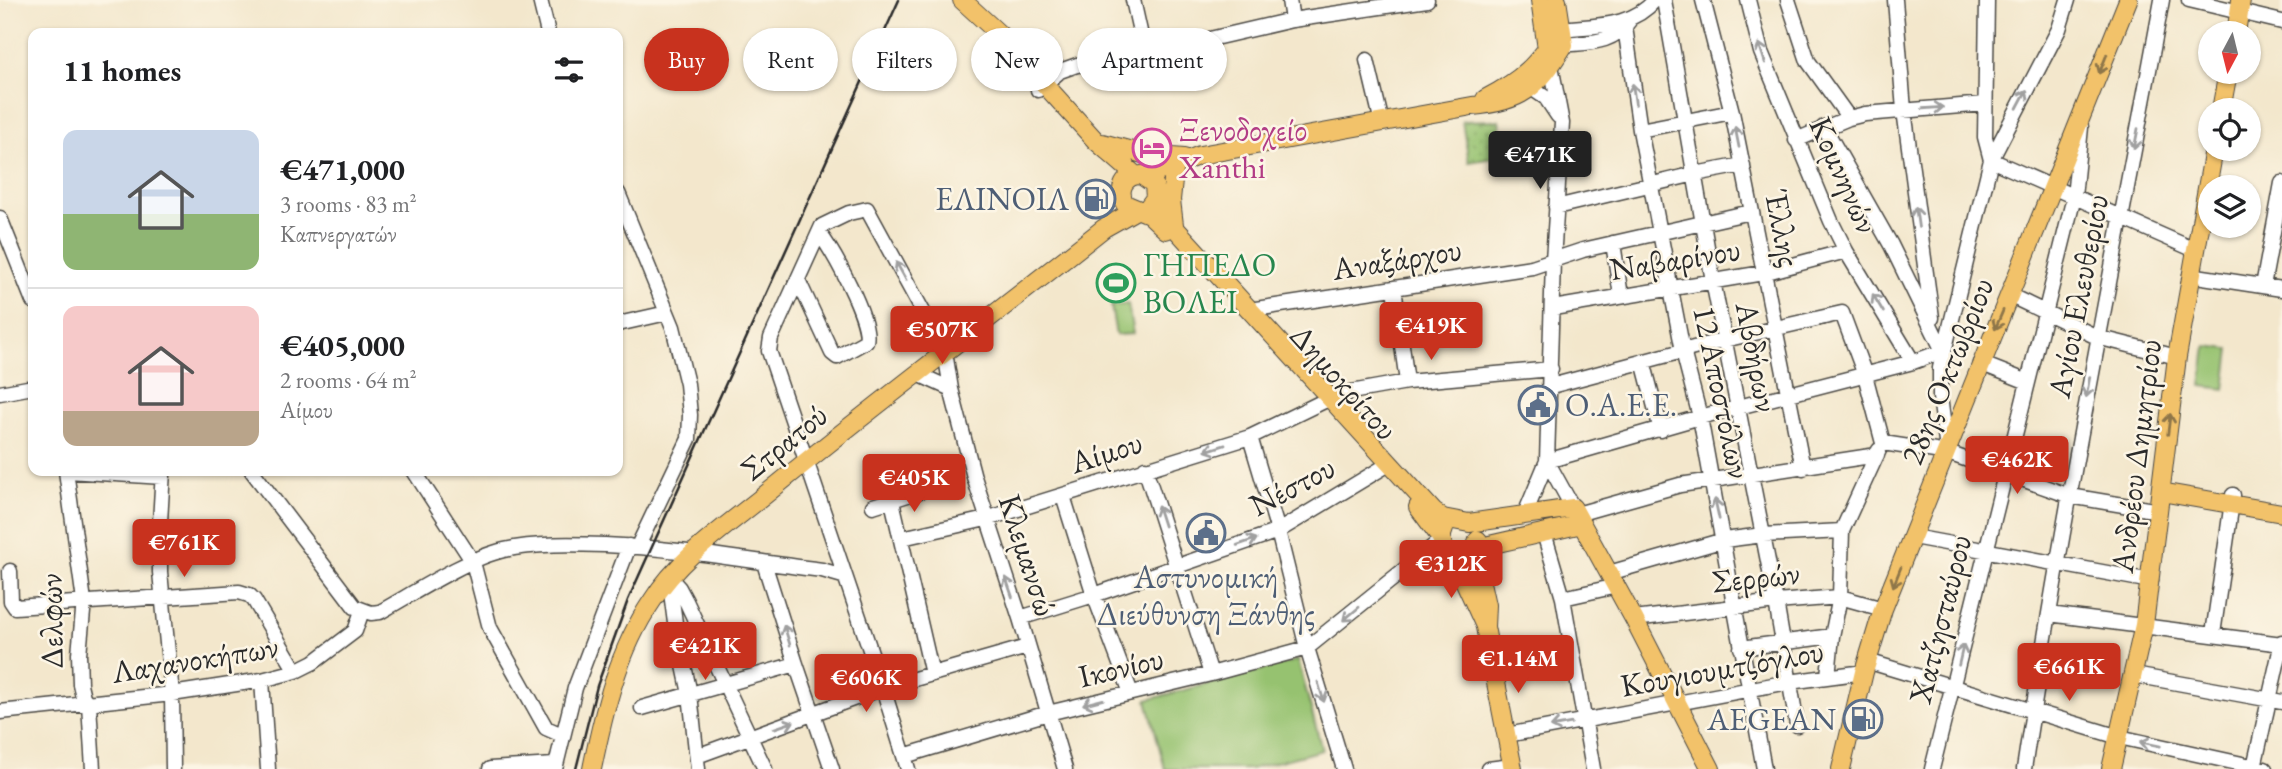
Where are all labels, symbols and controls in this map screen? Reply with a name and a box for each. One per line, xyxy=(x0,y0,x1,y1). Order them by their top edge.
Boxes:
north arrow xyxy=(2198,21,2261,84)
map controls xyxy=(2198,21,2261,238)
chip: Buy xyxy=(644,28,729,91)
chip: Rent xyxy=(743,28,838,91)
chip: Filters xyxy=(852,28,957,91)
chip: New xyxy=(971,28,1063,91)
chip: Apartment xyxy=(1077,28,1227,91)
one-way arrow xyxy=(1755,43,1767,65)
text: 11 homes xyxy=(63,51,181,90)
icon: filters xyxy=(550,51,588,89)
one-way arrow xyxy=(2095,52,2108,74)
one-way arrow xyxy=(1628,83,1641,106)
one-way arrow xyxy=(2016,89,2030,110)
button: locate xyxy=(2198,98,2261,161)
one-way arrow xyxy=(1921,101,1944,114)
place label: Ξενοδοχείο Xanthi xyxy=(1178,109,1307,188)
street label: Κομνηνών xyxy=(1800,110,1888,240)
one-way arrow xyxy=(1730,126,1743,149)
hotel icon: Ξενοδοχείο Xanthi xyxy=(1131,127,1173,169)
one-way arrow xyxy=(2129,127,2143,150)
pin: €471K xyxy=(1491,132,1589,191)
text: €471K xyxy=(1504,139,1576,169)
text: €471,000 xyxy=(280,150,405,189)
icon: home xyxy=(119,158,203,242)
button: layers xyxy=(2198,175,2261,238)
place label: ΕΛΙΝΟΙΛ xyxy=(935,178,1070,220)
fuel station icon: ΕΛΙΝΟΙΛ xyxy=(1075,178,1117,220)
street label: Έλλης xyxy=(1755,186,1811,270)
text: 3 rooms · 83 m² xyxy=(280,189,417,219)
street label: Αγίου Ελευθερίου xyxy=(2037,191,2118,402)
one-way arrow xyxy=(1910,206,1923,229)
text: Καπνεργατών xyxy=(280,219,397,249)
street label: Αναξάρχου xyxy=(1328,228,1465,290)
street label: Ναβαρίνου xyxy=(1607,228,1743,290)
place label: ΓΗΠΕΔΟ ΒΟΛΕΙ xyxy=(1143,244,1276,323)
one-way arrow xyxy=(894,261,907,282)
sports icon: ΓΗΠΕΔΟ ΒΟΛΕΙ xyxy=(1095,262,1137,304)
street label: 28ης Οκτωβρίου xyxy=(1891,272,2003,470)
one-way arrow xyxy=(1871,294,1885,314)
street label: Αβδήρων xyxy=(1726,297,1788,416)
pin: €419K xyxy=(1382,302,1480,362)
street label: 12 Αποστόλων xyxy=(1683,302,1761,482)
pin: €507K xyxy=(893,306,991,366)
one-way arrow xyxy=(1991,308,2004,330)
text: €419K xyxy=(1395,310,1467,340)
text: €507K xyxy=(906,314,978,344)
street label: Δημοκρίτου xyxy=(1281,315,1407,449)
text: €405,000 xyxy=(280,326,405,365)
icon: home xyxy=(119,334,203,418)
street label: Ανδρέου Δημητρίου xyxy=(2101,337,2171,576)
text: 2 rooms · 64 m² xyxy=(280,365,417,395)
one-way arrow xyxy=(2081,375,2094,398)
public building icon: Ο.Α.Ε.Ε. xyxy=(1517,384,1559,426)
place label: Ο.Α.Ε.Ε. xyxy=(1565,384,1677,426)
street label: Στρατού xyxy=(732,394,836,490)
text: Αίμου xyxy=(280,395,333,425)
one-way arrow xyxy=(2162,413,2175,436)
street label: Αίμου xyxy=(1064,421,1148,484)
pin: €462K xyxy=(1968,436,2066,496)
one-way arrow xyxy=(1204,442,1226,455)
text: €462K xyxy=(1981,444,2053,474)
street label: Νέστου xyxy=(1242,446,1342,526)
pin: €405K xyxy=(865,454,963,514)
text: €405K xyxy=(878,462,950,492)
street label: Κλεμανσώ xyxy=(989,489,1067,621)
one-way arrow xyxy=(1710,498,1724,521)
one-way arrow xyxy=(1154,505,1167,527)
public building icon: Αστυνομική Διεύθυνση Ξάνθης xyxy=(1185,512,1227,554)
pin: €761K xyxy=(135,520,233,579)
text: €761K xyxy=(148,527,220,557)
street label: Χατζησταύρου xyxy=(1899,530,1981,709)
one-way arrow xyxy=(1236,535,1258,547)
pin: €312K xyxy=(1402,540,1500,600)
text: €312K xyxy=(1415,548,1487,578)
street label: Σερρών xyxy=(1710,552,1802,602)
place label: Αστυνομική Διεύθυνση Ξάνθης xyxy=(1097,556,1315,635)
one-way arrow xyxy=(1889,565,1902,587)
street label: Δελφών xyxy=(29,573,73,669)
one-way arrow xyxy=(1002,576,1014,598)
one-way arrow xyxy=(1342,606,1360,622)
pin: €421K xyxy=(656,622,754,682)
one-way arrow xyxy=(779,624,792,646)
street label: Λαχανοκήπων xyxy=(108,625,281,693)
street label: Κουγιουμτζόγλου xyxy=(1617,629,1827,707)
text: €421K xyxy=(669,630,741,660)
pin: €1.14M xyxy=(1461,636,1575,695)
street label: Ικονίου xyxy=(1074,637,1168,697)
text: €1.14M xyxy=(1478,643,1558,673)
one-way arrow xyxy=(1954,644,1968,667)
pin: €661K xyxy=(2020,644,2118,703)
text: €661K xyxy=(2033,651,2105,681)
pin: €606K xyxy=(817,654,915,714)
text: €606K xyxy=(830,662,902,692)
one-way arrow xyxy=(1315,680,1328,702)
one-way arrow xyxy=(1082,696,1105,709)
place label: AEGEAN xyxy=(1706,698,1837,740)
fuel station icon: AEGEAN xyxy=(1842,698,1884,740)
one-way arrow xyxy=(773,717,795,730)
one-way arrow xyxy=(1550,719,1573,733)
one-way arrow xyxy=(2139,737,2162,750)

